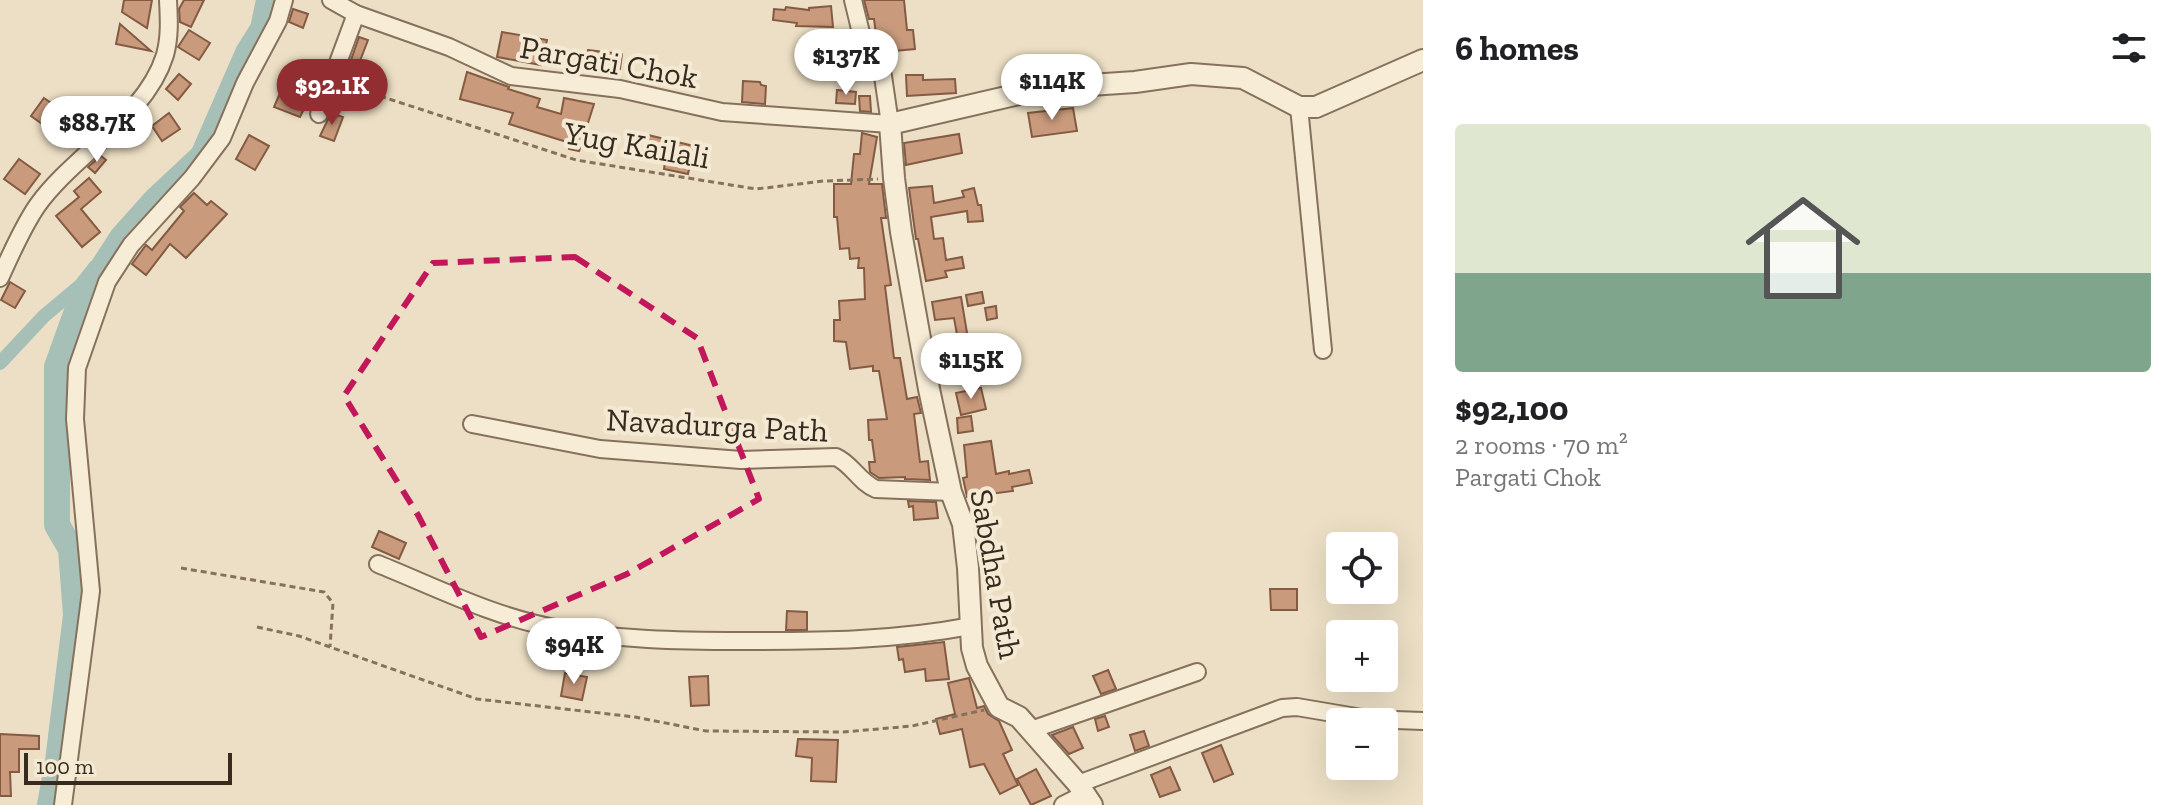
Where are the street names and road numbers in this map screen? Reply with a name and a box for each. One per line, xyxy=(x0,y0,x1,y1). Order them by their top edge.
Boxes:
street label: Pargati Chok xyxy=(517,28,701,96)
street label: Yug Kailali xyxy=(560,113,713,177)
street label: Navadurga Path xyxy=(605,400,829,450)
street label: Sabdha Path xyxy=(962,486,1030,662)

